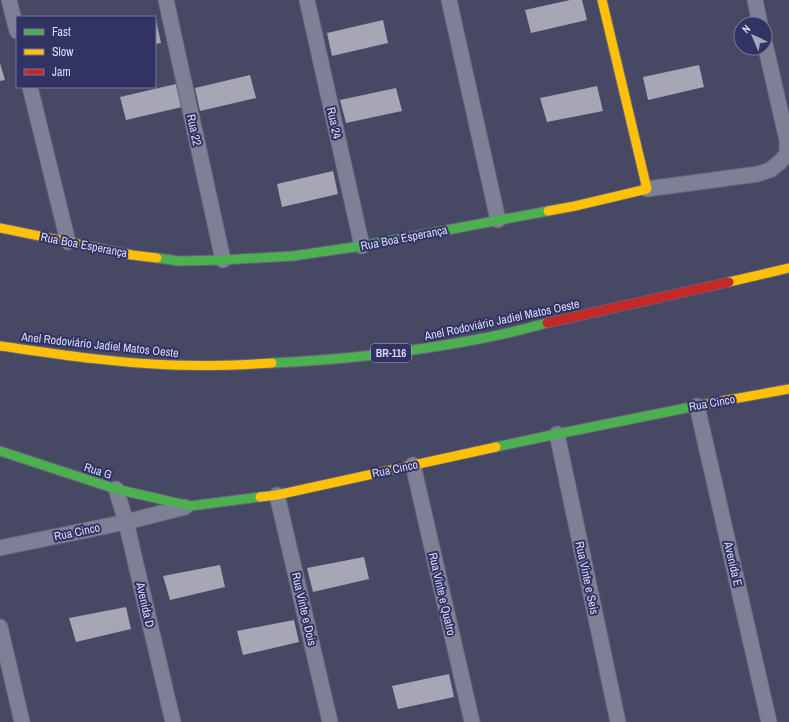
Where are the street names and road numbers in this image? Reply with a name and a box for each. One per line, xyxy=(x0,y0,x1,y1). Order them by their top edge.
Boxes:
street label: Rua 24 xyxy=(323,106,345,141)
street label: Rua 22 xyxy=(183,113,205,147)
street label: Rua Boa Esperança xyxy=(359,222,449,254)
street label: Rua Boa Esperança xyxy=(39,229,129,261)
street label: Anel Rodoviário Jadiel Matos Oeste xyxy=(422,296,581,344)
street label: Anel Rodoviário Jadiel Matos Oeste xyxy=(20,329,179,361)
road number: BR-116 xyxy=(371,344,411,362)
street label: Rua Cinco xyxy=(688,391,736,415)
street label: Rua Cinco xyxy=(371,456,419,482)
street label: Rua G xyxy=(82,459,114,483)
street label: Rua Cinco xyxy=(53,519,101,545)
street label: Avenida E xyxy=(720,539,746,588)
street label: Rua Vinte e Seis xyxy=(571,540,603,616)
street label: Rua Vinte e Quatro xyxy=(425,551,459,637)
street label: Rua Vinte e Dois xyxy=(288,571,320,647)
street label: Avenida D xyxy=(132,580,158,629)

